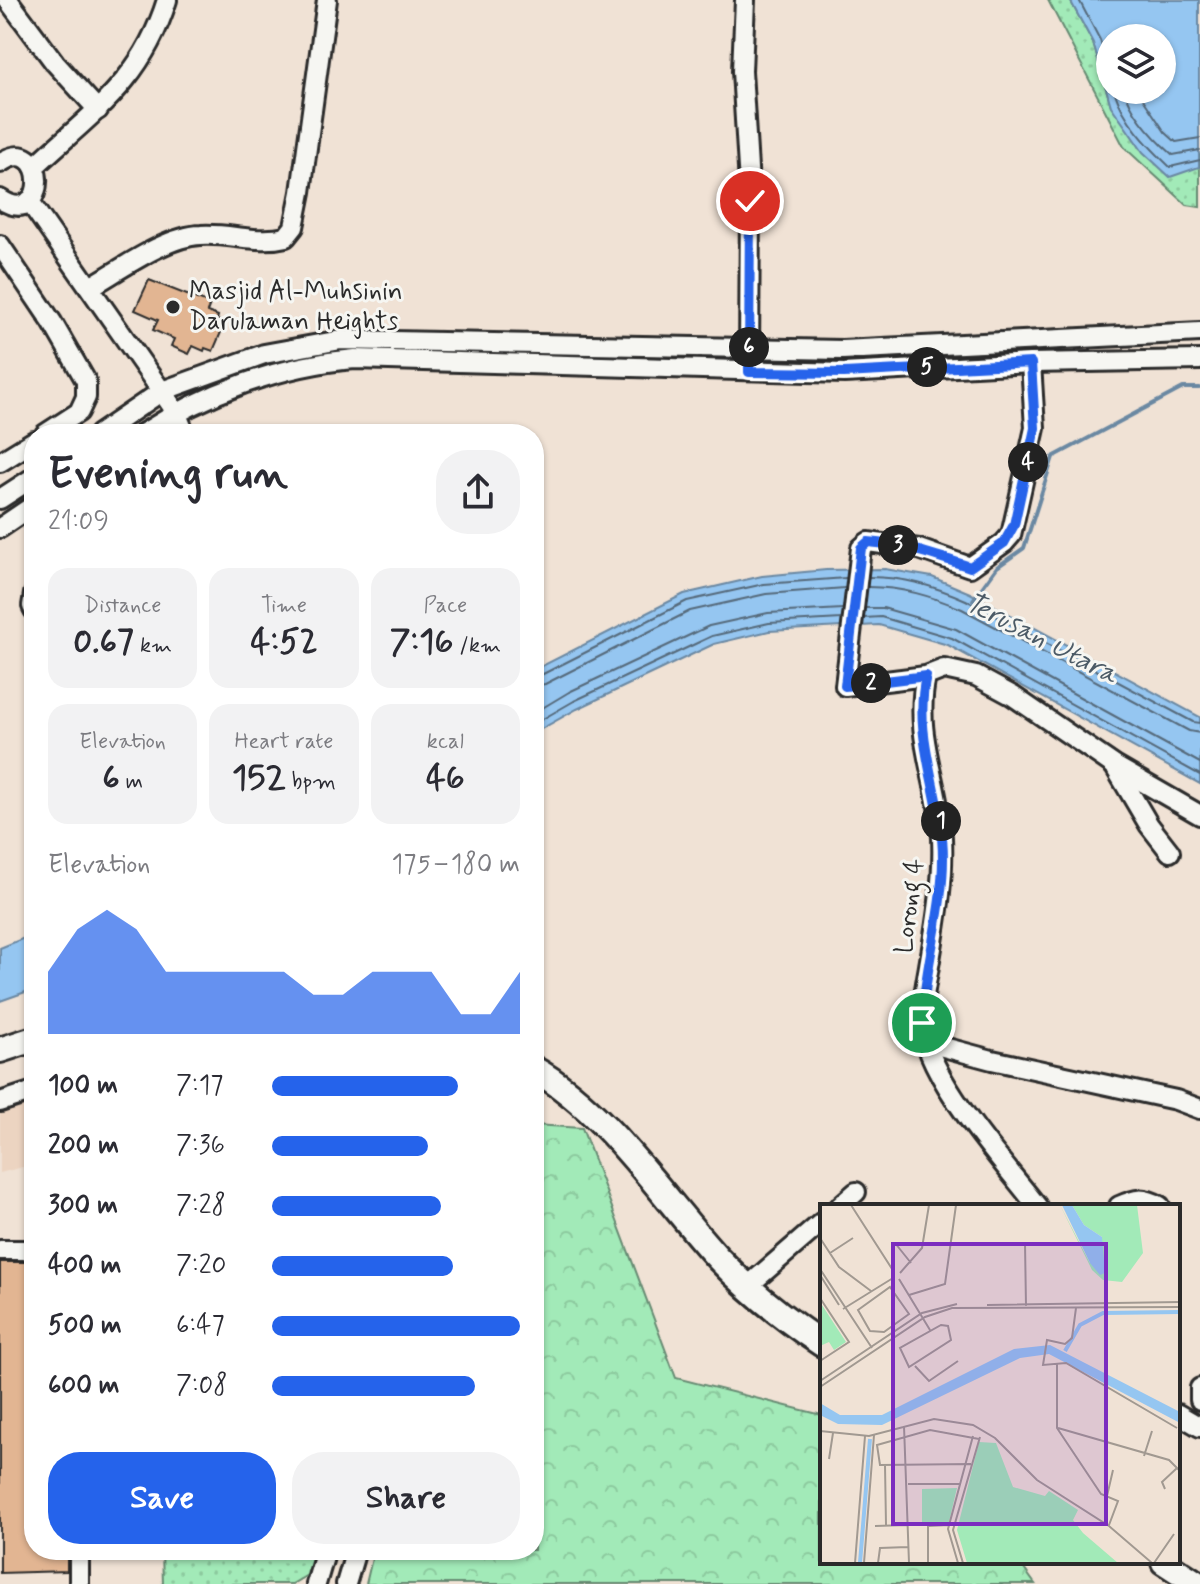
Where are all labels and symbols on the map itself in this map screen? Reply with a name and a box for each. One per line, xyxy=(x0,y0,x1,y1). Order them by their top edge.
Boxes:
pin xyxy=(716,167,784,235)
place label: Masjid Al-Muhsinin Darulaman Heights xyxy=(189,275,403,339)
marker: Masjid Al-Muhsinin Darulaman Heights xyxy=(164,298,182,316)
pin: 6 xyxy=(729,327,769,367)
pin: 5 xyxy=(907,347,947,387)
pin: 4 xyxy=(1008,442,1048,482)
pin: 3 xyxy=(878,525,918,565)
water label: Terusan Utara xyxy=(958,585,1125,694)
pin: 2 xyxy=(851,663,891,703)
pin: 1 xyxy=(921,801,961,841)
street label: Lorong 4 xyxy=(887,857,936,956)
pin xyxy=(888,989,956,1057)
inset map xyxy=(820,1204,1180,1564)

